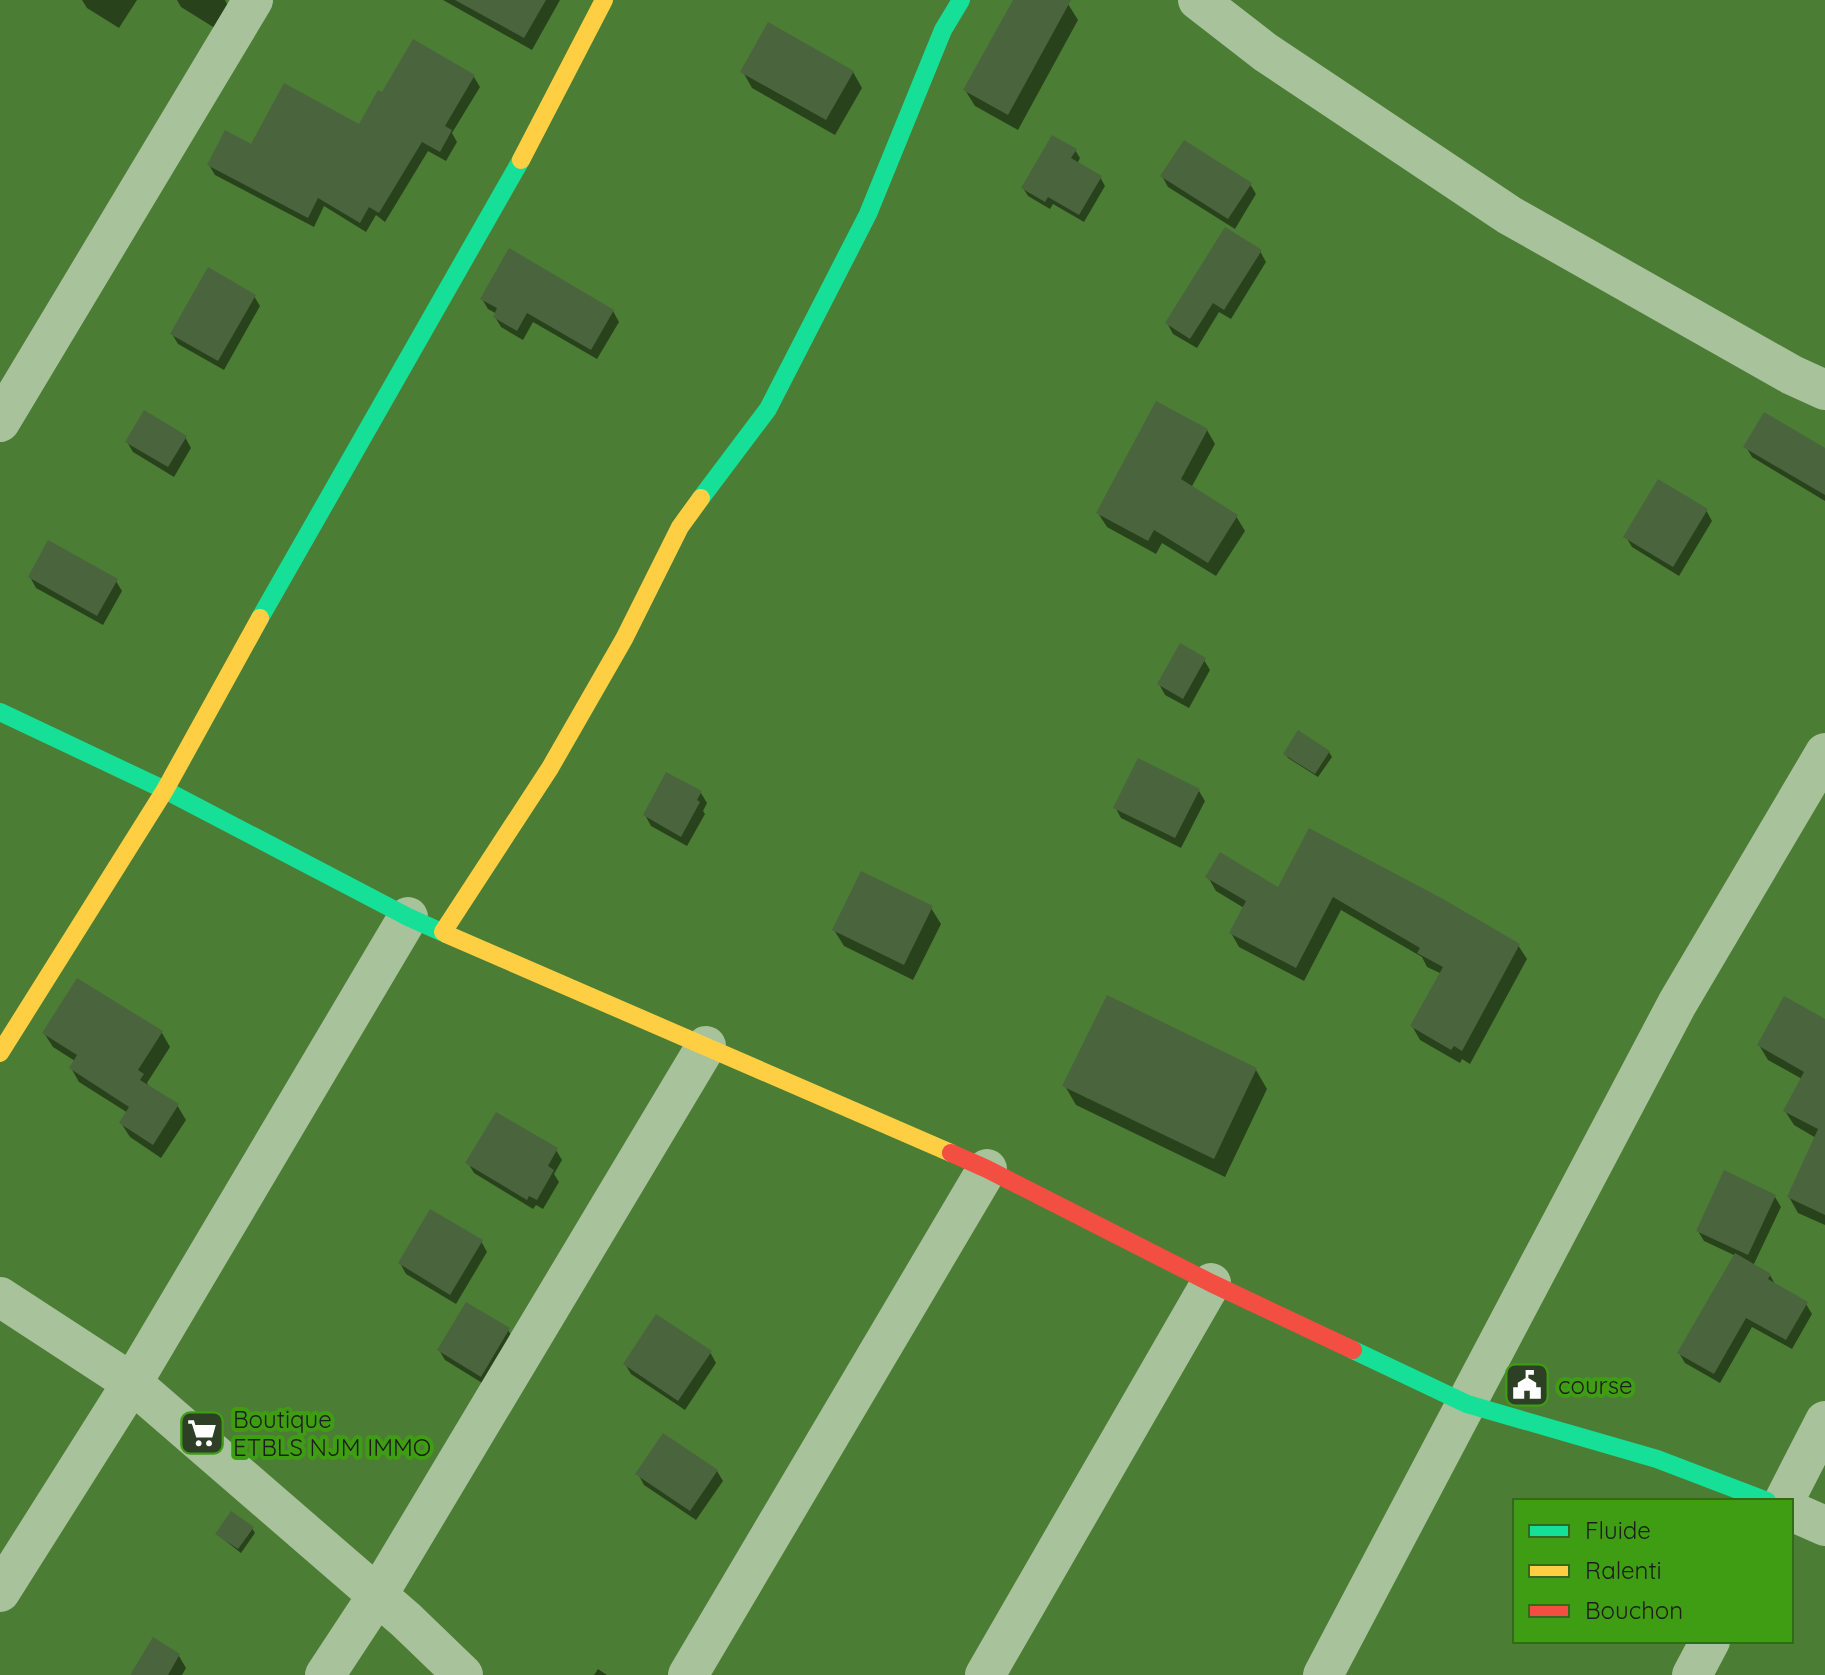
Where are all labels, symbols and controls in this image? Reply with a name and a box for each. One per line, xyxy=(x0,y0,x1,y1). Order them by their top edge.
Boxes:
public building icon: course xyxy=(1503,1361,1551,1409)
place label: course xyxy=(1558,1370,1633,1400)
place label: Boutique ETBLS NJM IMMO xyxy=(233,1404,431,1462)
supermarket icon: Boutique ETBLS NJM IMMO xyxy=(178,1409,226,1457)
legend xyxy=(1513,1499,1793,1643)
text: Fluide xyxy=(1585,1515,1651,1545)
text: Ralenti xyxy=(1585,1555,1662,1585)
text: Bouchon xyxy=(1585,1595,1683,1625)

